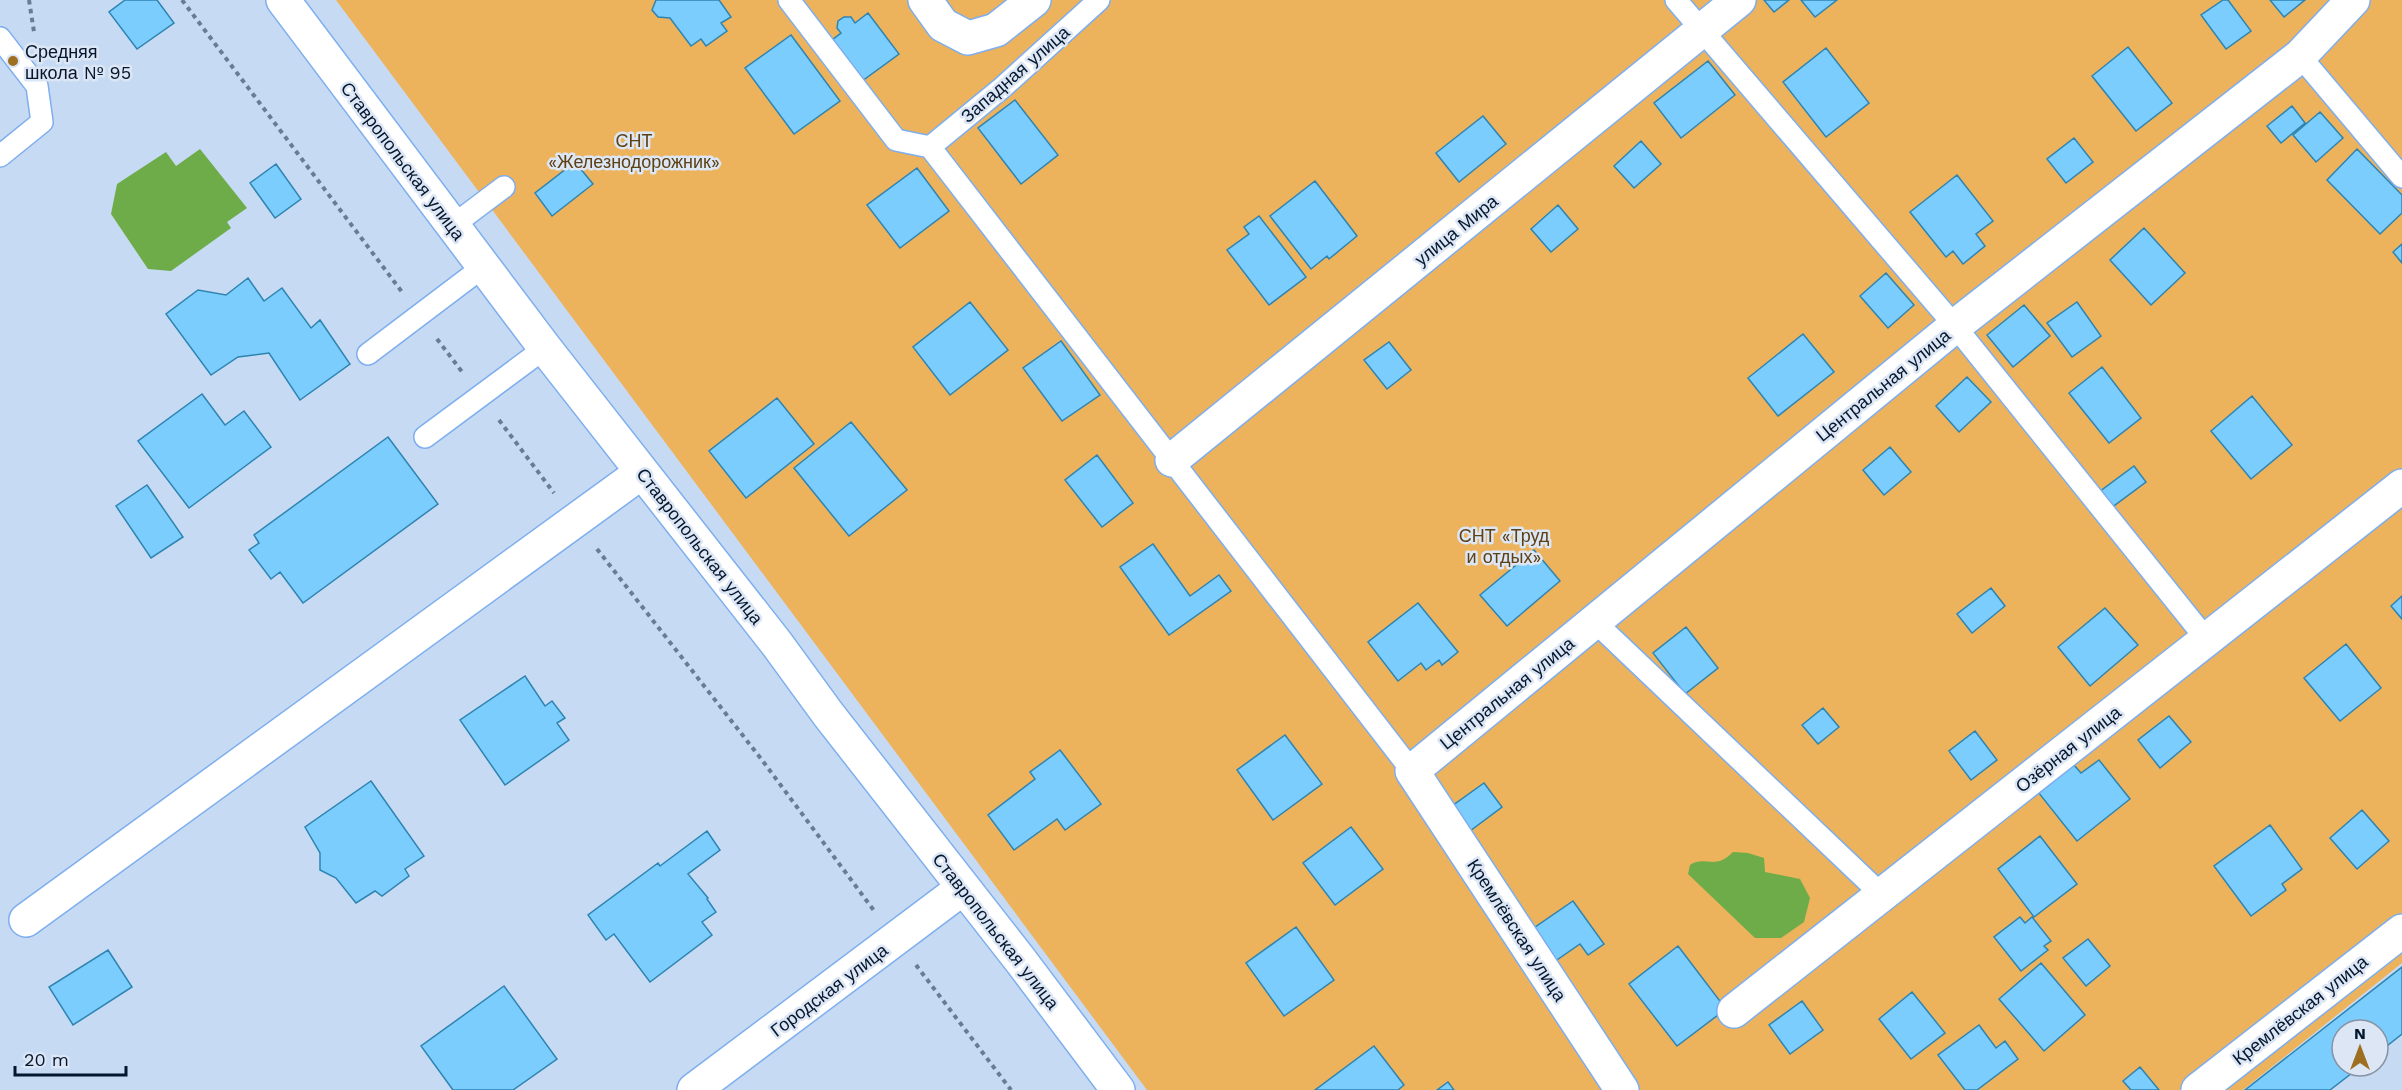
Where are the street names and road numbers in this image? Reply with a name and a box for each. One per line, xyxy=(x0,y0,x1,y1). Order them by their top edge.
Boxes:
street label: Западная улица xyxy=(957,21,1074,127)
street label: Ставропольская улица xyxy=(337,78,470,245)
street label: улица Мира xyxy=(1410,190,1502,270)
street label: Центральная улица xyxy=(1812,324,1955,446)
street label: Ставропольская улица xyxy=(632,464,768,629)
street label: Центральная улица xyxy=(1436,632,1579,754)
street label: Озёрная улица xyxy=(2011,701,2126,797)
street label: Ставропольская улица xyxy=(928,849,1064,1014)
street label: Кремлёвская улица xyxy=(1463,855,1571,1006)
street label: Городская улица xyxy=(766,938,893,1041)
street label: Кремлёвская улица xyxy=(2228,950,2372,1069)

